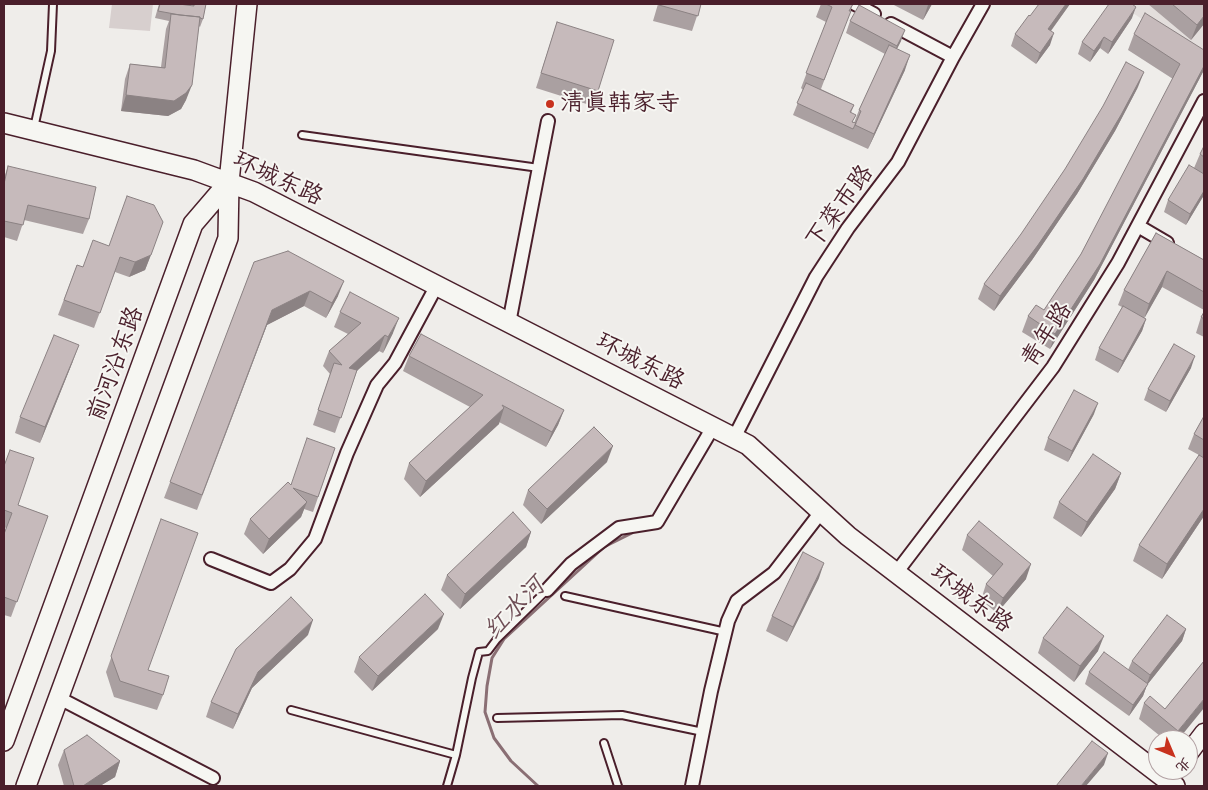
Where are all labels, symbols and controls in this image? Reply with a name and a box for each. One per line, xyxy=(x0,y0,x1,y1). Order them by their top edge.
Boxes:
place label: 清真韩家寺 xyxy=(560,90,680,118)
marker: 清真韩家寺 xyxy=(544,98,556,110)
street label: 环城东路 xyxy=(228,146,328,212)
street label: 下菜市路 xyxy=(800,160,880,254)
street label: 青年路 xyxy=(1015,297,1079,373)
street label: 前河沿东路 xyxy=(82,303,150,425)
street label: 环城东路 xyxy=(591,327,689,397)
street label: 环城东路 xyxy=(924,559,1018,639)
water label: 红水河 xyxy=(478,572,552,646)
north arrow xyxy=(1148,730,1198,780)
text: 北 xyxy=(1172,754,1194,776)

